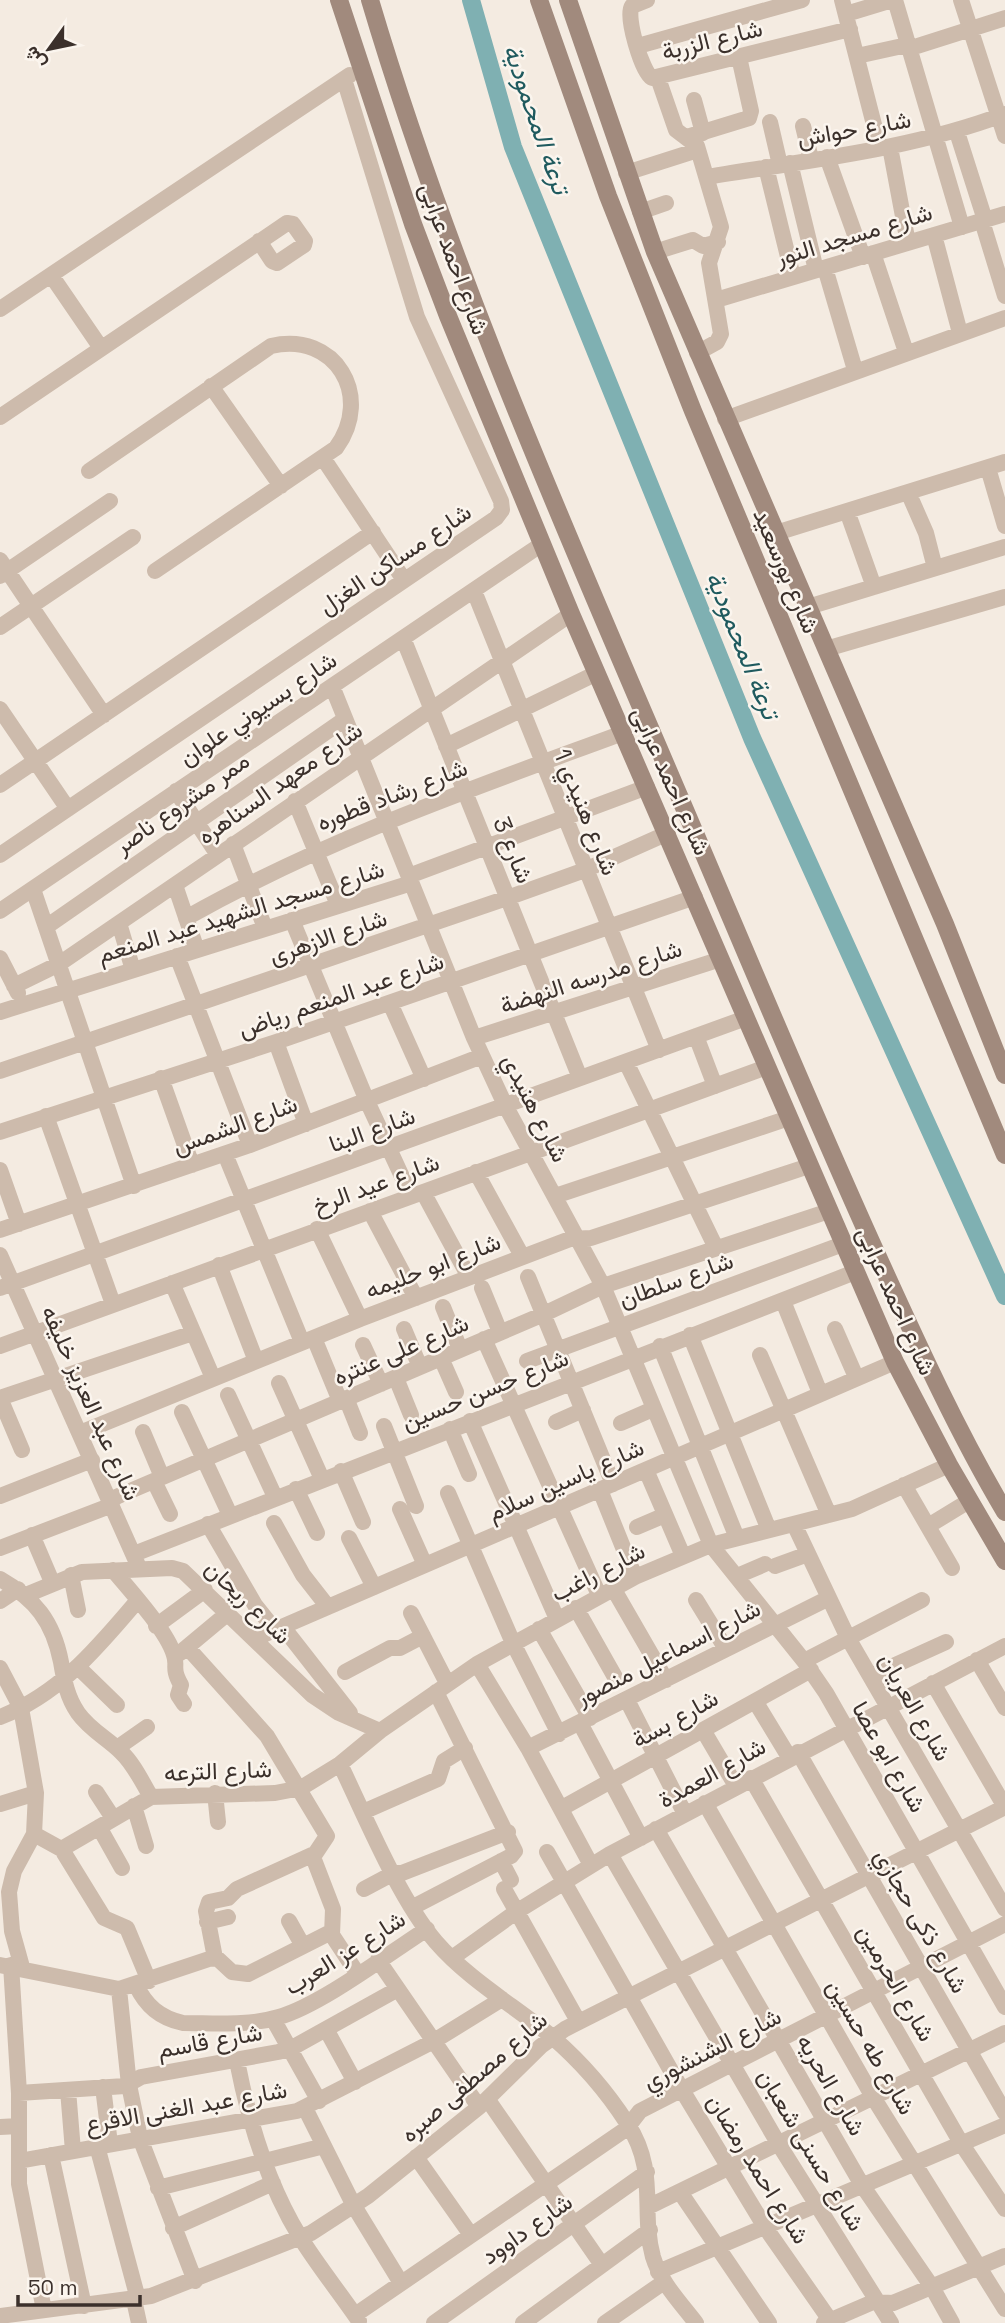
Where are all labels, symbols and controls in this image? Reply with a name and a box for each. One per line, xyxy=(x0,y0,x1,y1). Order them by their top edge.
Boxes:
street label: شارع الزربة xyxy=(658,12,766,68)
north arrow xyxy=(14,14,84,84)
water label: ترعة المحمودية xyxy=(495,40,580,201)
text: ش xyxy=(18,41,52,74)
street label: شارع حواش xyxy=(795,103,913,155)
street label: شارع احمد عرابى xyxy=(412,179,496,339)
street label: شارع مسجد النور xyxy=(771,196,936,274)
street label: شارع مساكن الغزل xyxy=(312,496,478,622)
street label: شارع بورسعيد xyxy=(745,504,827,638)
water label: ترعة المحمودية xyxy=(698,566,789,727)
street label: شارع بسيوني علوان xyxy=(173,644,345,776)
street label: شارع احمد عرابى xyxy=(624,702,718,860)
street label: شارع معهد السناهره xyxy=(191,714,369,852)
street label: شارع هنيدي 1 xyxy=(543,744,626,881)
street label: ممر مشروع ناصر xyxy=(107,745,256,862)
street label: شارع رشاد قطوره xyxy=(312,752,472,838)
street label: شارع 3 xyxy=(485,812,541,888)
street label: شارع مسجد الشهيد عبد المنعم xyxy=(94,853,388,971)
street label: شارع الازهرى xyxy=(265,902,391,972)
street label: شارع مدرسه النهضة xyxy=(496,933,686,1021)
street label: شارع عبد المنعم رياض xyxy=(234,945,448,1045)
street label: شارع هنيدي xyxy=(491,1048,576,1169)
street label: شارع الشمس xyxy=(168,1088,302,1162)
street label: شارع البنا xyxy=(324,1100,420,1160)
street label: شارع عيد الرخ xyxy=(308,1146,444,1222)
street label: شارع احمد عرابى xyxy=(849,1222,943,1380)
street label: شارع ابو حليمه xyxy=(361,1226,505,1306)
street label: شارع سلطان xyxy=(614,1244,738,1316)
street label: شارع عبد العزيز خليفه xyxy=(34,1300,148,1506)
street label: شارع على عنتره xyxy=(328,1307,474,1393)
street label: شارع حسن حسين xyxy=(397,1342,573,1438)
street label: شارع ياسين سلام xyxy=(483,1431,649,1529)
street label: شارع راغب xyxy=(546,1535,650,1609)
street label: شارع ريحان xyxy=(198,1553,298,1651)
street label: شارع اسماعيل منصور xyxy=(569,1593,766,1714)
street label: شارع العريان xyxy=(871,1647,959,1767)
street label: شارع بسة xyxy=(626,1682,724,1756)
street label: شارع ابو عصا xyxy=(844,1696,934,1818)
street label: شارع العمدة xyxy=(652,1730,772,1816)
street label: شارع الترعه xyxy=(164,1753,272,1789)
street label: شارع ذكى حجازي xyxy=(864,1843,975,2001)
street label: شارع عز العرب xyxy=(278,1903,412,2003)
street label: شارع الحرمين xyxy=(850,1919,942,2047)
street label: شارع طه حسين xyxy=(819,1973,923,2121)
street label: شارع الشنشوري xyxy=(637,2000,788,2100)
street label: شارع مصطفى صبره xyxy=(394,2004,554,2150)
street label: شارع قاسم xyxy=(155,2016,265,2066)
street label: شارع الحريه xyxy=(789,2028,873,2142)
street label: شارع حسنى شعبان xyxy=(750,2063,872,2237)
street label: شارع عبد الغنى الاقرع xyxy=(83,2073,289,2141)
street label: شارع احمد رمضان xyxy=(699,2088,817,2250)
street label: شارع داوود xyxy=(475,2186,579,2272)
scale bar xyxy=(18,2264,140,2308)
text: 50 m xyxy=(28,2274,78,2301)

